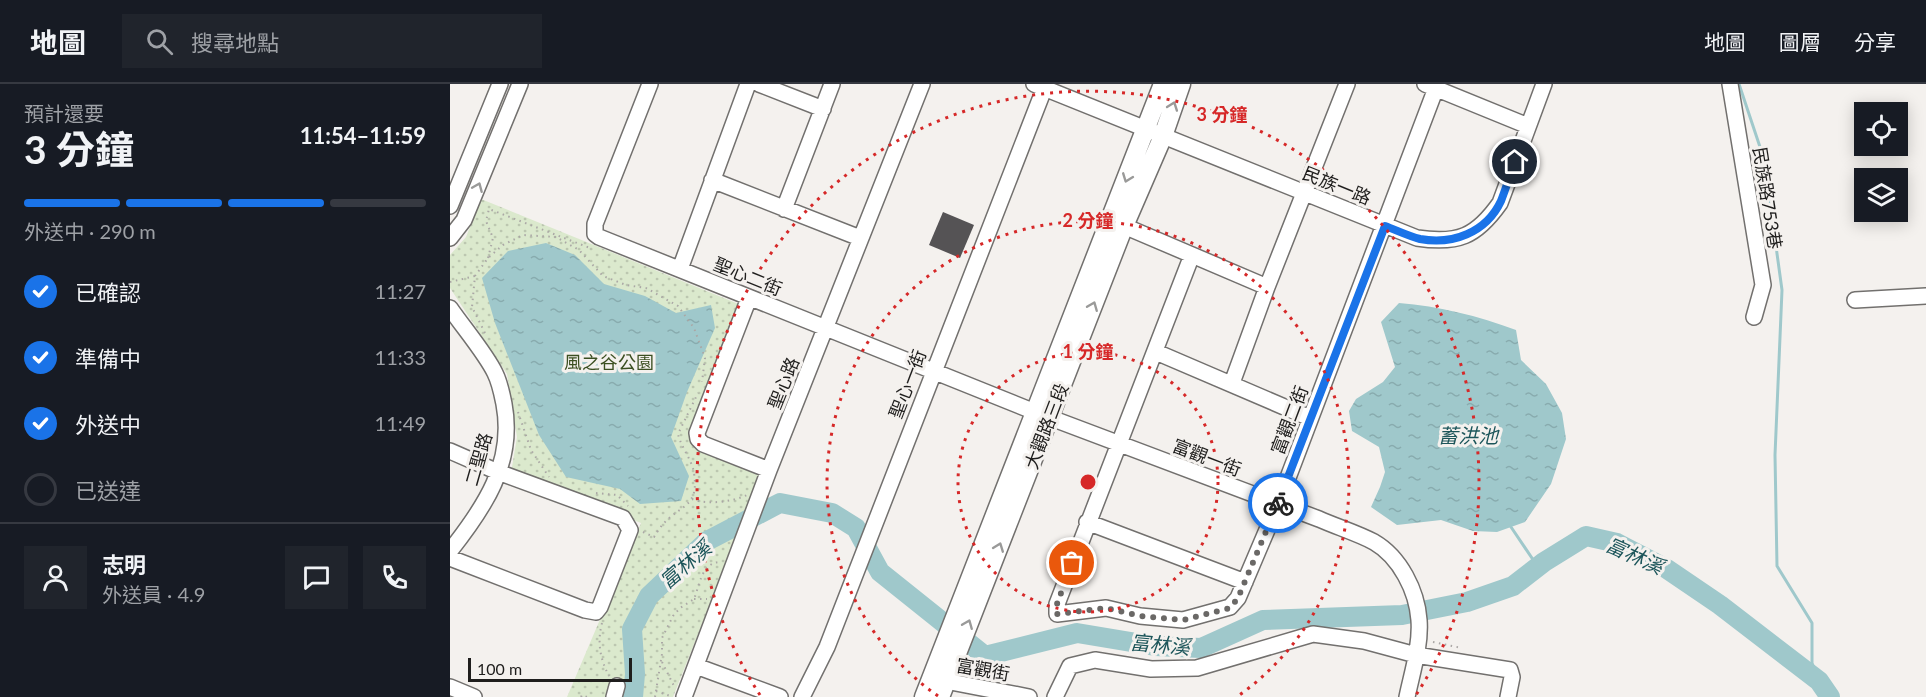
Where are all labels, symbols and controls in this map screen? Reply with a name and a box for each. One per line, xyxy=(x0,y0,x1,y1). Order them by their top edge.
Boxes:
search box xyxy=(122,14,542,68)
text: 地圖 xyxy=(30,25,86,59)
icon: search xyxy=(143,25,176,58)
text: 搜尋地點 xyxy=(191,29,279,56)
text: 地圖 xyxy=(1704,29,1746,54)
text: 圖層 xyxy=(1779,29,1821,54)
text: 分享 xyxy=(1854,29,1896,54)
text: 預計還要 xyxy=(24,101,104,125)
one-way arrow xyxy=(1166,101,1179,112)
map controls xyxy=(1854,102,1908,222)
button: locate xyxy=(1854,102,1908,156)
text: 3 分鐘 xyxy=(1197,103,1247,125)
text: 11:54–11:59 xyxy=(300,122,426,149)
text: 3 分鐘 xyxy=(24,126,134,172)
pin xyxy=(1489,136,1540,187)
icon: home xyxy=(1498,145,1531,178)
street label: 民族路753巷 xyxy=(1749,145,1787,251)
street label: 民族一路 xyxy=(1300,161,1374,209)
button: layers xyxy=(1854,168,1908,222)
one-way arrow xyxy=(1122,171,1134,182)
one-way arrow xyxy=(471,183,483,194)
text: 2 分鐘 xyxy=(1063,209,1113,231)
text: 外送中 · 290 m xyxy=(24,219,156,243)
street label: 聖心二街 xyxy=(711,252,785,300)
icon: check xyxy=(24,275,57,308)
text: 已確認 xyxy=(75,279,141,306)
text: 11:27 xyxy=(375,279,426,303)
one-way arrow xyxy=(1085,302,1098,312)
text: 1 分鐘 xyxy=(1063,340,1113,362)
icon: check xyxy=(24,341,57,374)
text: 準備中 xyxy=(75,345,141,372)
text: 11:33 xyxy=(375,345,426,369)
street label: 聖心一街 xyxy=(884,346,930,422)
park label: 風之谷公園 xyxy=(564,351,654,373)
street label: 聖心路 xyxy=(763,354,803,412)
street label: 大觀路三段 xyxy=(1020,380,1072,472)
street label: 富觀二街 xyxy=(1266,382,1312,458)
icon: check xyxy=(24,407,57,440)
text: 外送中 xyxy=(75,411,141,438)
text: 11:49 xyxy=(375,411,426,435)
water label: 蓄洪池 xyxy=(1438,423,1500,447)
street label: 二聖路 xyxy=(460,430,496,488)
street label: 富觀一街 xyxy=(1169,434,1245,480)
centre of rings xyxy=(1078,472,1098,492)
courier xyxy=(1248,473,1308,533)
text: 已送達 xyxy=(75,477,141,504)
icon: bike xyxy=(1262,487,1295,520)
water label: 富林溪 xyxy=(1603,532,1670,579)
water label: 富林溪 xyxy=(654,533,718,593)
pin xyxy=(1046,537,1097,588)
one-way arrow xyxy=(991,542,1004,553)
button: person xyxy=(24,546,87,609)
button: chat xyxy=(285,546,348,609)
button: phone xyxy=(363,546,426,609)
icon: bag xyxy=(1055,546,1088,579)
text: 志明 xyxy=(102,551,146,578)
text: 外送員 · 4.9 xyxy=(102,582,205,606)
one-way arrow xyxy=(961,619,974,630)
water label: 富林溪 xyxy=(1129,629,1194,659)
street label: 富觀街 xyxy=(955,653,1011,685)
scale bar xyxy=(468,655,632,682)
text: 100 m xyxy=(477,659,522,678)

